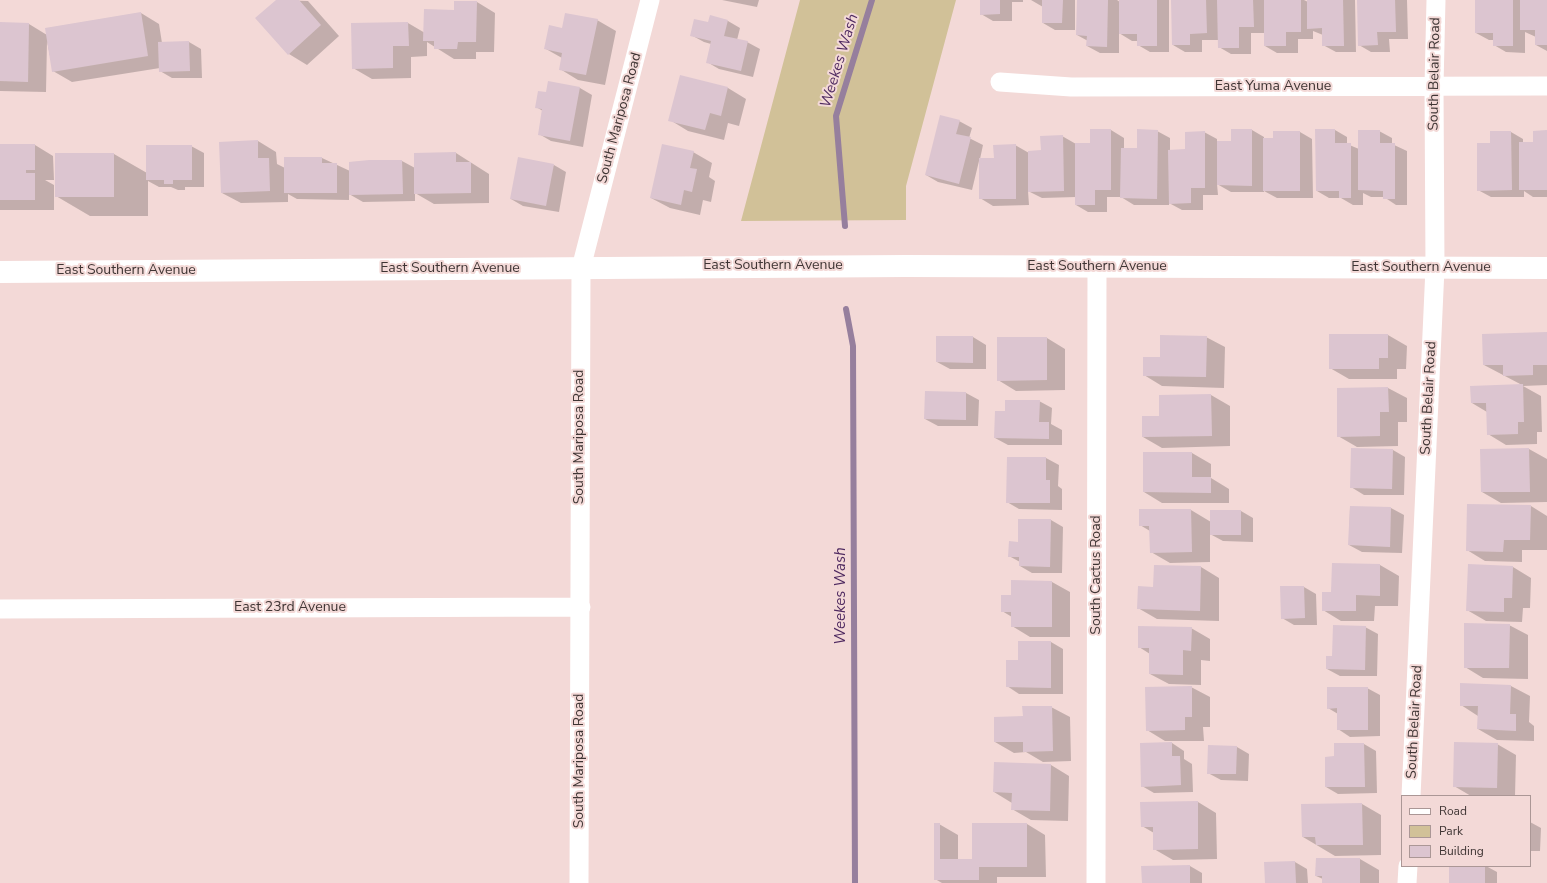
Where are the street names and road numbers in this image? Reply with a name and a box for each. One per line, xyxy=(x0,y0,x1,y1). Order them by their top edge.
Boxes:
street label: South Belair Road xyxy=(1426,17,1444,131)
street label: South Mariposa Road xyxy=(594,51,646,185)
street label: East Yuma Avenue xyxy=(1215,79,1331,95)
street label: East Southern Avenue xyxy=(703,258,843,274)
street label: East Southern Avenue xyxy=(1027,259,1167,275)
street label: East Southern Avenue xyxy=(1351,260,1491,276)
street label: East Southern Avenue xyxy=(380,261,520,277)
street label: East Southern Avenue xyxy=(56,263,196,279)
street label: South Belair Road xyxy=(1418,341,1440,455)
street label: South Mariposa Road xyxy=(572,370,588,504)
street label: South Cactus Road xyxy=(1089,515,1105,635)
street label: East 23rd Avenue xyxy=(234,600,346,616)
street label: South Belair Road xyxy=(1404,665,1426,779)
street label: South Mariposa Road xyxy=(572,694,588,828)

